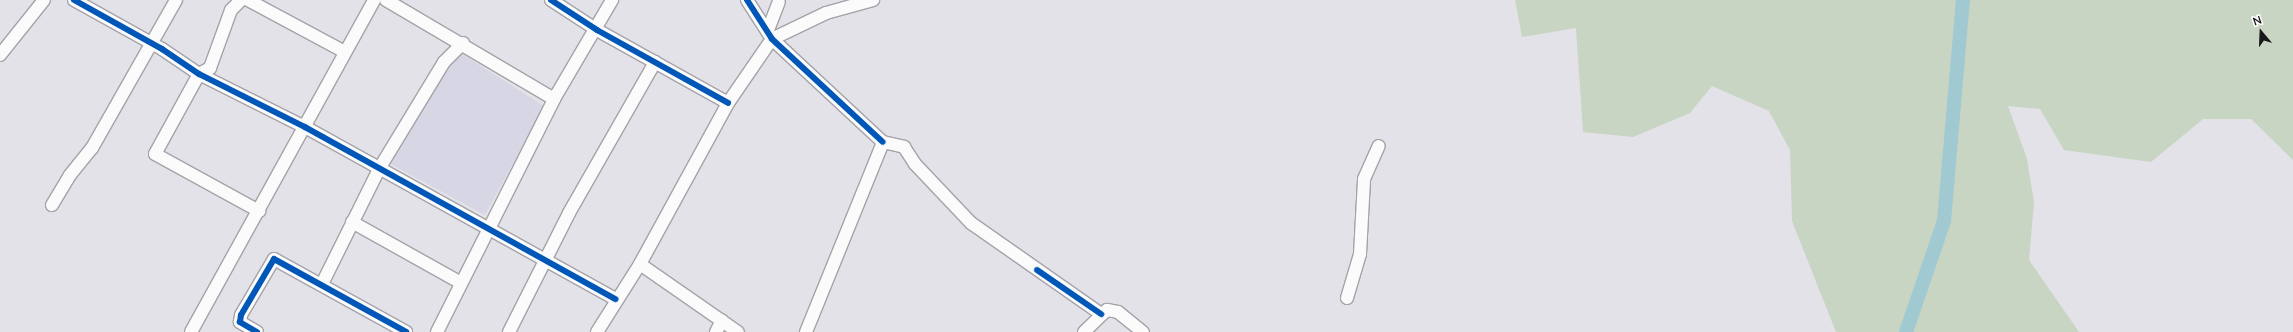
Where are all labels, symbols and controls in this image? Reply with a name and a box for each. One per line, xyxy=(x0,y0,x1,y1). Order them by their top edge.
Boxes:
north arrow xyxy=(2241,12,2281,52)
text: N xyxy=(2251,13,2263,28)

